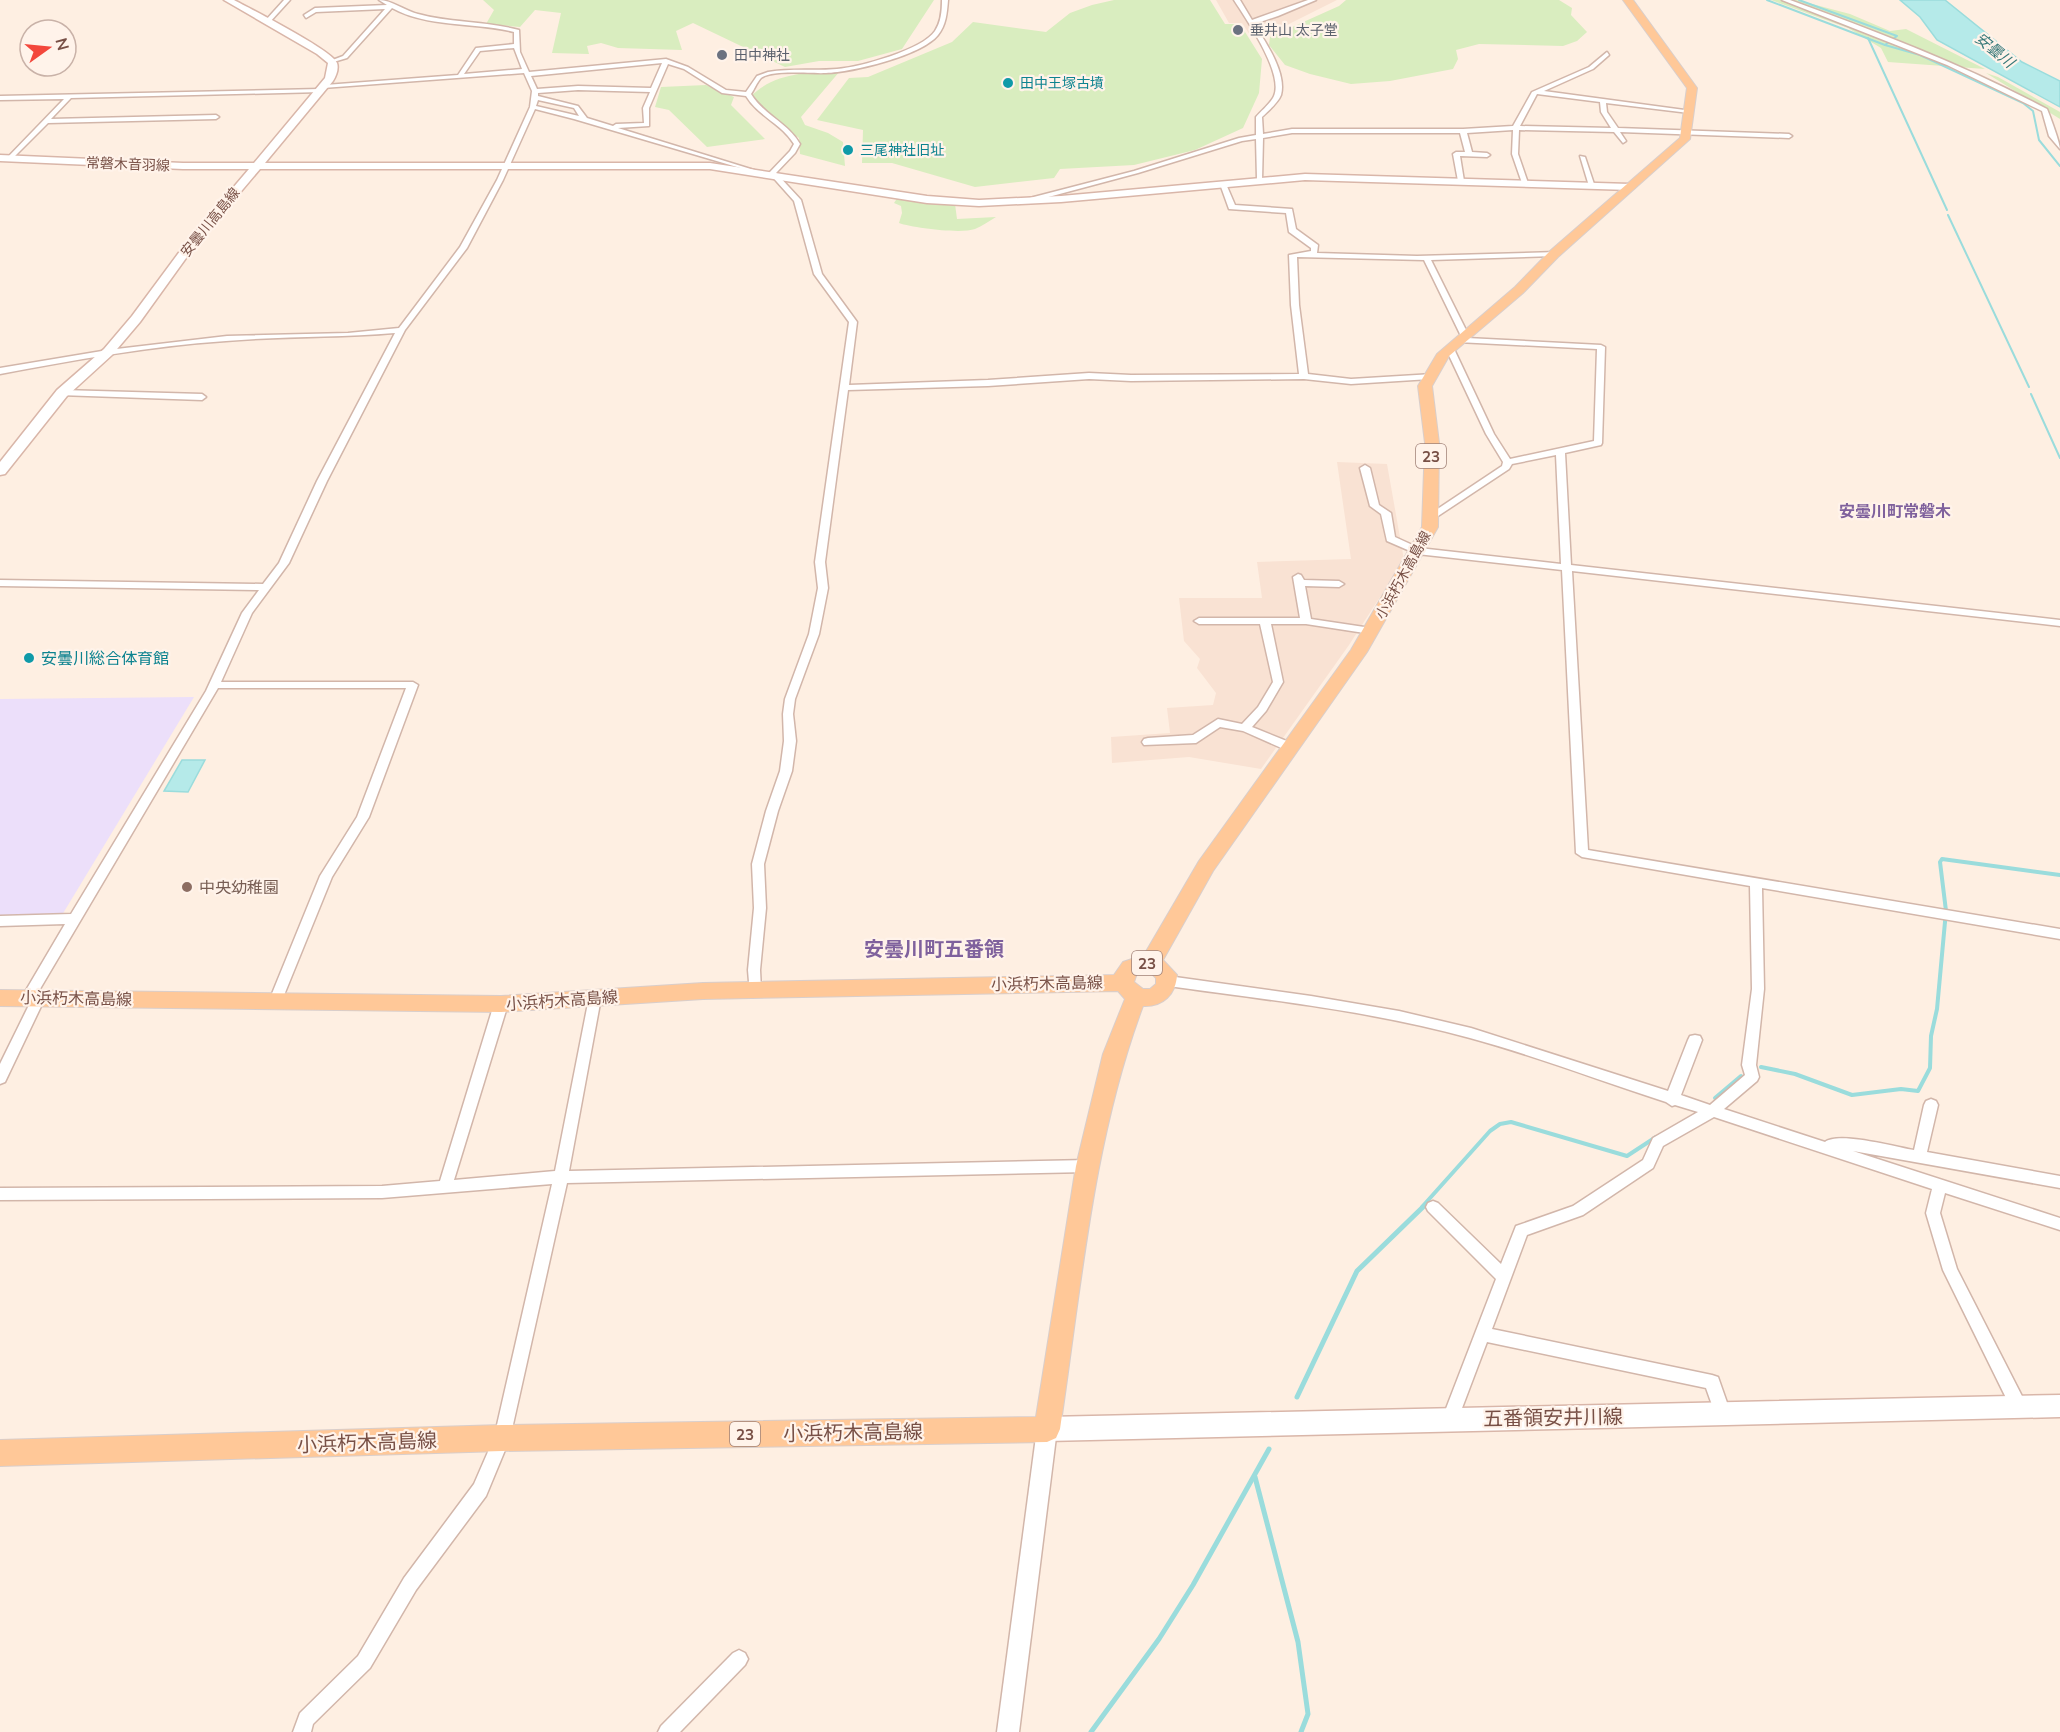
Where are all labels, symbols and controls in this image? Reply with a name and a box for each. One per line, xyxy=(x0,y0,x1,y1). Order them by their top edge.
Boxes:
north arrow xyxy=(18,18,78,78)
place label: 垂井山 太子堂 xyxy=(1250,21,1338,39)
marker: 垂井山 太子堂 xyxy=(1231,23,1245,37)
water label: 安曇川 xyxy=(1972,28,2020,73)
text: N xyxy=(51,36,74,53)
place label: 田中神社 xyxy=(734,46,790,64)
marker: 田中神社 xyxy=(715,48,729,62)
place label: 田中王塚古墳 xyxy=(1020,74,1104,92)
marker: 田中王塚古墳 xyxy=(1001,76,1015,90)
place label: 三尾神社旧址 xyxy=(860,141,944,159)
marker: 三尾神社旧址 xyxy=(841,143,855,157)
street label: 常磐木音羽線 xyxy=(86,154,170,174)
street label: 安曇川高島線 xyxy=(177,184,243,260)
road number: 23 xyxy=(1416,444,1446,468)
district label: 安曇川町常磐木 xyxy=(1839,501,1951,521)
street label: 小浜朽木高島線 xyxy=(1371,528,1435,622)
place label: 安曇川総合体育館 xyxy=(41,648,169,668)
marker: 安曇川総合体育館 xyxy=(22,651,36,665)
place label: 中央幼稚園 xyxy=(199,877,279,897)
marker: 中央幼稚園 xyxy=(180,880,194,894)
district label: 安曇川町五番領 xyxy=(864,936,1004,961)
road number: 23 xyxy=(1132,951,1162,975)
street label: 小浜朽木高島線 xyxy=(991,972,1103,994)
street label: 小浜朽木高島線 xyxy=(505,986,619,1014)
street label: 小浜朽木高島線 xyxy=(20,987,132,1009)
street label: 五番領安井川線 xyxy=(1483,1403,1623,1431)
street label: 小浜朽木高島線 xyxy=(783,1418,923,1446)
road number: 23 xyxy=(730,1422,760,1446)
street label: 小浜朽木高島線 xyxy=(297,1427,437,1457)

